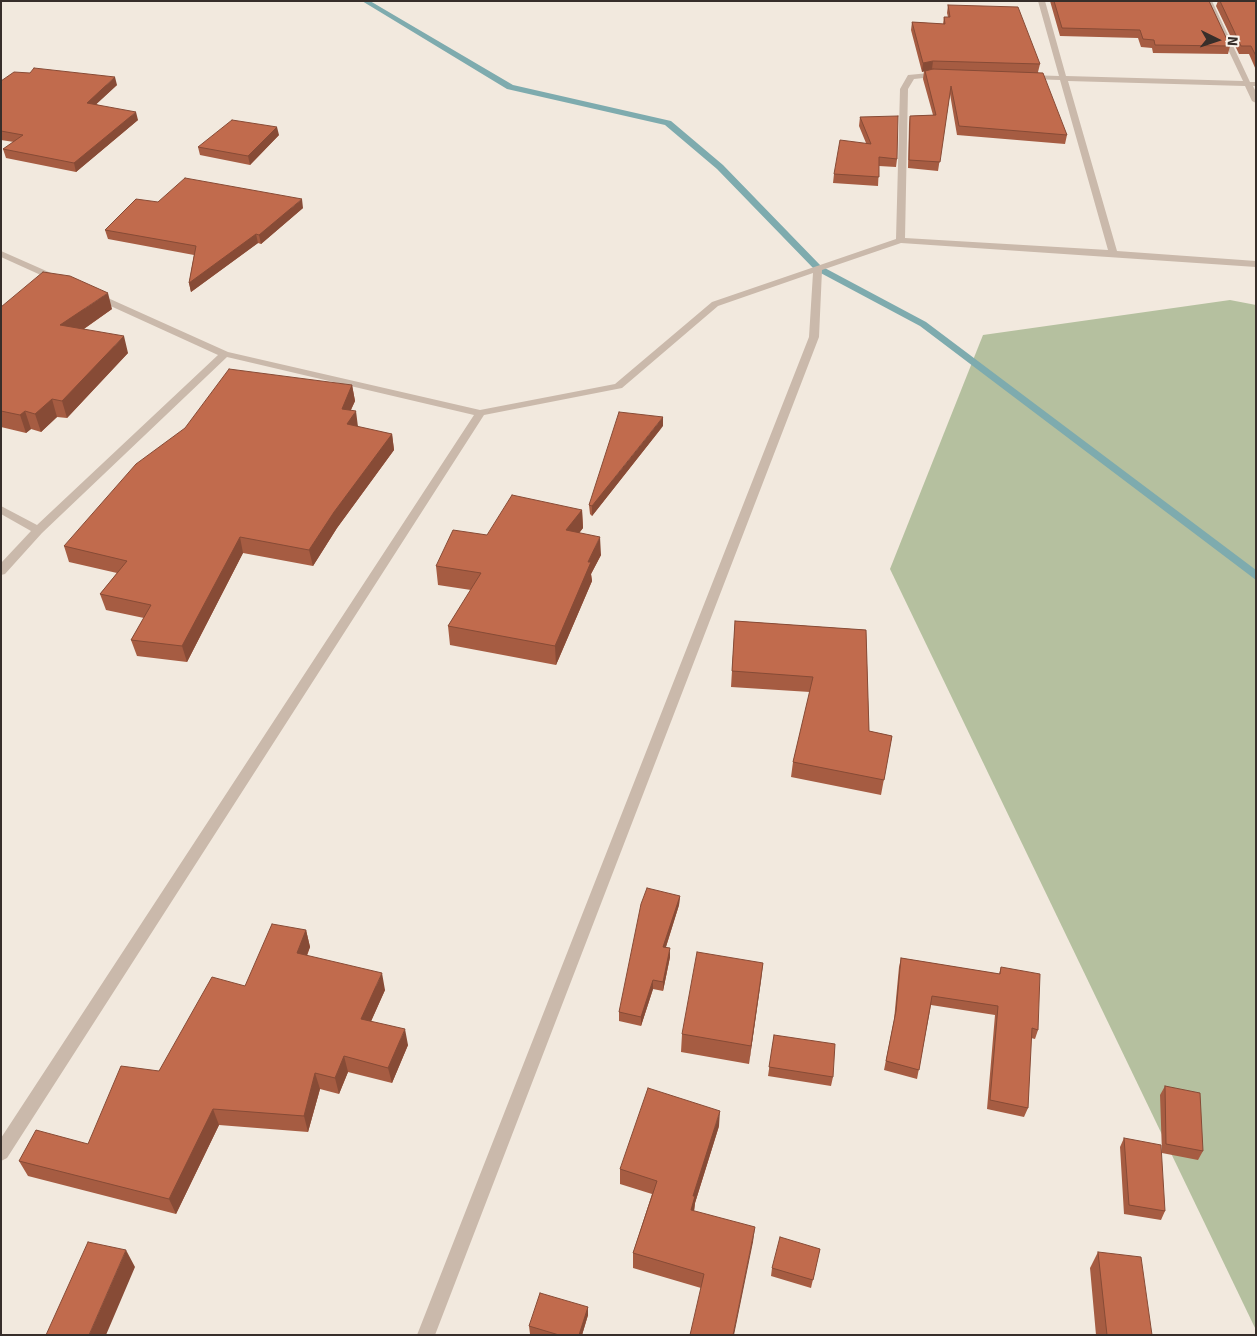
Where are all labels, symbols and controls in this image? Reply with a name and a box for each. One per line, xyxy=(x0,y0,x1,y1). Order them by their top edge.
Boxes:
north arrow xyxy=(1192,15,1242,65)
text: N xyxy=(1224,36,1241,47)

